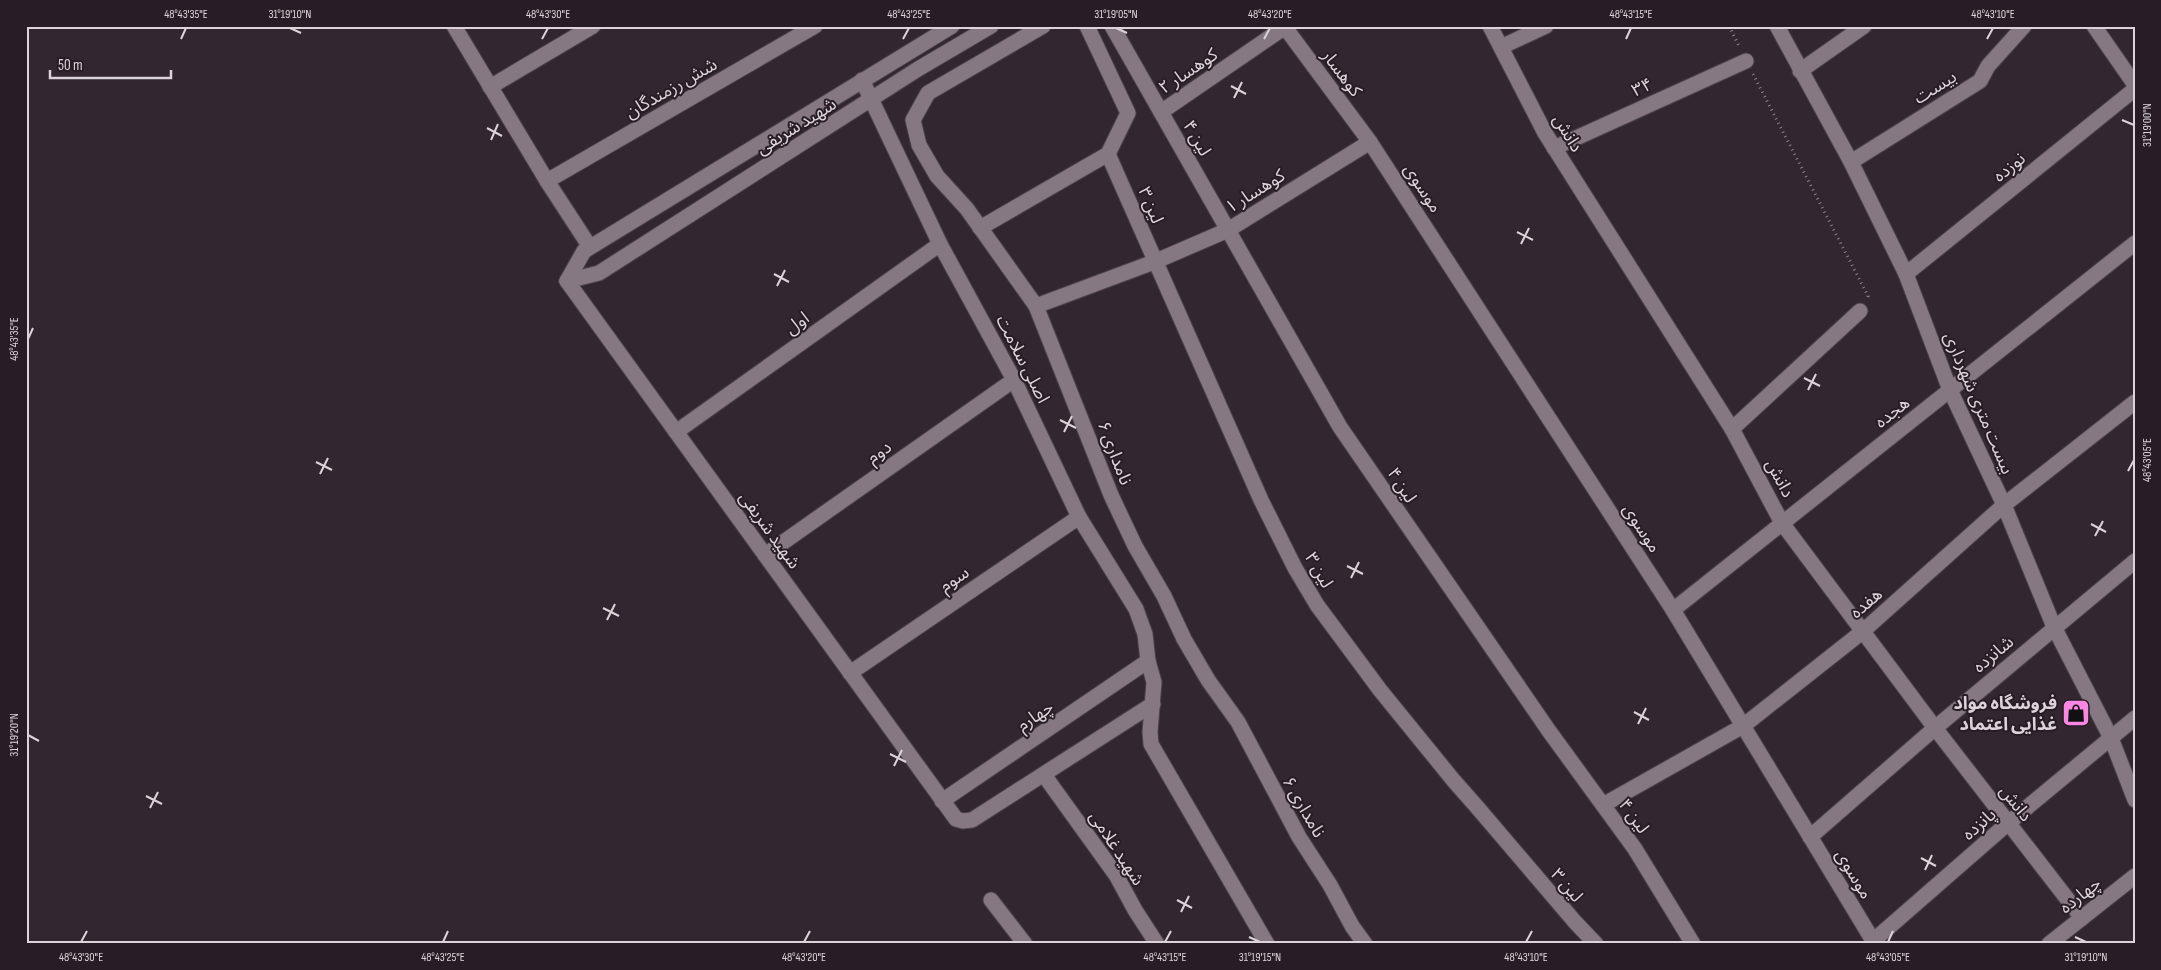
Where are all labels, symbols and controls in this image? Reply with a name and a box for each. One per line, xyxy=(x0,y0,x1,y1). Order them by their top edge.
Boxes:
text: 48°43'35"E xyxy=(164,7,208,22)
text: 31°19'10"N xyxy=(269,7,311,22)
text: 48°43'30"E xyxy=(526,7,570,22)
text: 48°43'25"E xyxy=(887,7,931,22)
text: 31°19'05"N xyxy=(1094,7,1138,22)
text: 48°43'20"E xyxy=(1248,7,1292,22)
text: 48°43'15"E xyxy=(1610,7,1652,22)
text: 48°43'10"E xyxy=(1971,7,2015,22)
street label: کوهسار ۲ xyxy=(1155,44,1222,99)
street label: کوهسار xyxy=(1317,45,1366,101)
scale bar xyxy=(50,48,171,80)
street label: شش رزمندگان xyxy=(622,54,721,123)
text: 50 m xyxy=(58,56,83,75)
street label: بیست xyxy=(1910,66,1961,109)
street label: ۳۴ xyxy=(1629,74,1656,101)
street label: شهید شریفی xyxy=(752,94,840,159)
text: 31°19'00"N xyxy=(2140,103,2155,147)
street label: دانش xyxy=(1548,110,1587,156)
street label: لین ۴ xyxy=(1178,117,1215,160)
street label: نوزده xyxy=(1989,148,2030,187)
street label: موسوی xyxy=(1399,160,1446,217)
street label: کوهسار ۱ xyxy=(1221,165,1290,218)
street label: لین ۳ xyxy=(1134,184,1168,227)
street label: اول xyxy=(781,308,814,339)
street label: اصلی سلامت xyxy=(991,312,1054,407)
text: 48°43'35"E xyxy=(7,317,22,361)
street label: بیست متری شهرداری xyxy=(1939,329,2018,477)
street label: هجده xyxy=(1871,392,1914,433)
street label: نامداری ۶ xyxy=(1093,418,1136,488)
street label: دوم xyxy=(863,437,897,471)
text: 48°43'05"E xyxy=(2140,438,2155,482)
street label: دانش xyxy=(1761,455,1798,501)
street label: لین ۴ xyxy=(1383,464,1421,507)
street label: شهید شریفی xyxy=(734,487,805,573)
street label: موسوی xyxy=(1618,500,1665,557)
street label: لین ۳ xyxy=(1300,549,1337,592)
street label: سوم xyxy=(935,562,975,599)
street label: هفده xyxy=(1846,584,1887,623)
street label: شانزده xyxy=(1969,631,2018,677)
place label: فروشگاه مواد غذایی اعتماد xyxy=(1953,693,2057,735)
street label: چهارم xyxy=(1013,697,1059,739)
shop icon: فروشگاه مواد غذایی اعتماد xyxy=(2061,698,2091,728)
text: 31°19'20"N xyxy=(7,713,22,757)
street label: نامداری ۶ xyxy=(1278,773,1329,841)
street label: دانش xyxy=(1995,781,2036,826)
street label: لین ۴ xyxy=(1614,795,1653,838)
street label: پانزده xyxy=(1958,804,2001,845)
street label: شهید غلامی xyxy=(1085,807,1149,890)
street label: موسوی xyxy=(1831,846,1877,903)
street label: لین ۳ xyxy=(1546,864,1587,906)
street label: چهارده xyxy=(2055,873,2105,918)
text: 48°43'30"E xyxy=(59,950,103,965)
text: 48°43'25"E xyxy=(421,950,465,965)
text: 48°43'20"E xyxy=(782,950,826,965)
text: 48°43'15"E xyxy=(1144,950,1186,965)
text: 31°19'15"N xyxy=(1239,950,1281,965)
text: 48°43'10"E xyxy=(1504,950,1548,965)
text: 48°43'05"E xyxy=(1866,950,1910,965)
text: 31°19'10"N xyxy=(2065,950,2107,965)

